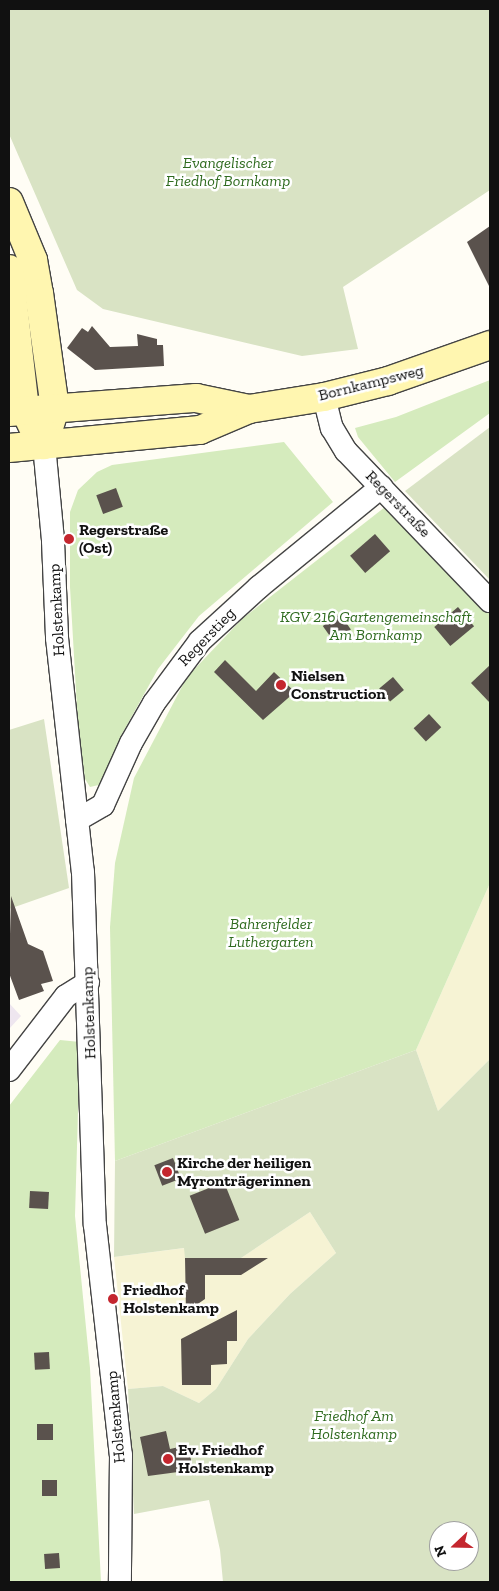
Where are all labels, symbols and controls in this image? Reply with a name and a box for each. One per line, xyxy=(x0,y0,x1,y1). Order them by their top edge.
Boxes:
park label: Evangelischer Friedhof Bornkamp xyxy=(166,153,290,191)
street label: Bornkampsweg xyxy=(316,361,426,405)
street label: Regerstraße xyxy=(361,467,435,541)
place label: Regerstraße (Ost) xyxy=(79,520,168,558)
marker: Regerstraße (Ost) xyxy=(63,533,75,545)
street label: Holstenkamp xyxy=(45,563,69,657)
street label: Regerstieg xyxy=(174,604,240,670)
park label: KGV 216 Gartengemeinschaft Am Bornkamp xyxy=(280,607,472,645)
place label: Nielsen Construction xyxy=(291,666,386,704)
marker: Nielsen Construction xyxy=(275,679,287,691)
park label: Bahrenfelder Luthergarten xyxy=(228,914,314,952)
street label: Holstenkamp xyxy=(78,966,100,1060)
place label: Kirche der heiligen Myronträgerinnen xyxy=(177,1153,312,1191)
marker: Kirche der heiligen Myronträgerinnen xyxy=(161,1166,173,1178)
place label: Friedhof Holstenkamp xyxy=(123,1280,219,1318)
marker: Friedhof Holstenkamp xyxy=(107,1293,119,1305)
street label: Holstenkamp xyxy=(102,1370,130,1464)
park label: Friedhof Am Holstenkamp xyxy=(311,1406,397,1444)
place label: Ev. Friedhof Holstenkamp xyxy=(178,1440,274,1478)
marker: Ev. Friedhof Holstenkamp xyxy=(162,1453,174,1465)
north arrow xyxy=(429,1521,479,1571)
text: N xyxy=(431,1543,450,1559)

